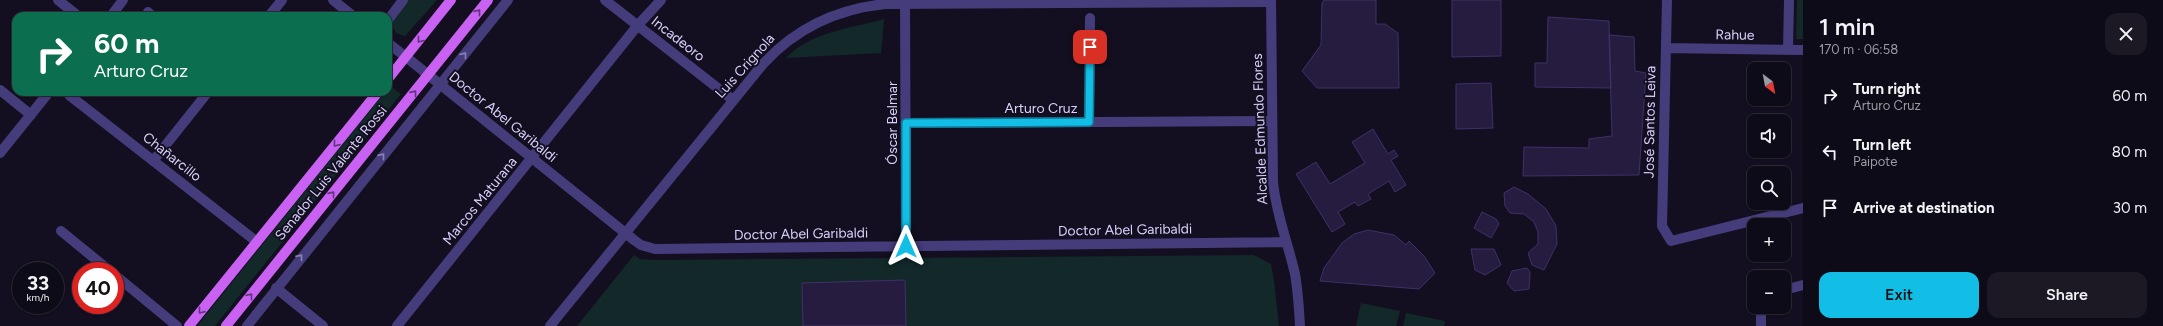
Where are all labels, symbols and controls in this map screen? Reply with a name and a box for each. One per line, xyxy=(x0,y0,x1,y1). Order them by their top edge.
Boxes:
one-way arrow xyxy=(474,9,481,16)
text: 1 min xyxy=(1819,12,1875,41)
street label: Incadeoro xyxy=(648,13,708,65)
button: close xyxy=(2105,13,2147,55)
text: 60 m xyxy=(94,26,159,60)
street label: Rahue xyxy=(1715,26,1755,44)
icon: right xyxy=(28,28,80,80)
street label: Luis Crignola xyxy=(712,30,778,102)
pin xyxy=(1073,30,1107,64)
one-way arrow xyxy=(417,35,424,42)
icon: arrive xyxy=(1079,36,1101,58)
text: 170 m · 06:58 xyxy=(1819,42,1898,57)
one-way arrow xyxy=(459,53,466,60)
street label: Alcalde Edmundo Flores xyxy=(1249,53,1271,205)
text: Arturo Cruz xyxy=(94,60,188,82)
north arrow xyxy=(1747,62,1791,106)
map controls xyxy=(1747,62,1791,314)
street label: José Santos Leiva xyxy=(1641,66,1659,178)
street label: Doctor Abel Garibaldi xyxy=(445,68,561,166)
text: Turn right xyxy=(1853,80,1921,98)
street label: Óscar Belmar xyxy=(884,81,901,165)
icon: right xyxy=(1819,85,1841,107)
text: 60 m xyxy=(2112,87,2147,105)
one-way arrow xyxy=(409,91,416,98)
text: Arturo Cruz xyxy=(1853,98,1921,113)
street label: Arturo Cruz xyxy=(1004,100,1078,117)
street label: Senador Luis Valente Rossi xyxy=(271,102,391,244)
button: sound xyxy=(1747,114,1791,158)
street label: Chañarcillo xyxy=(139,129,205,185)
text: Turn left xyxy=(1853,136,1911,154)
one-way arrow xyxy=(333,140,340,147)
icon: left xyxy=(1819,141,1841,163)
text: 80 m xyxy=(2112,143,2147,161)
one-way arrow xyxy=(377,154,384,161)
street label: Marcos Maturana xyxy=(439,154,521,248)
text: Paipote xyxy=(1853,154,1897,169)
button: search xyxy=(1747,166,1791,210)
one-way arrow xyxy=(327,192,334,199)
icon: arrive xyxy=(1819,197,1841,219)
text: Arrive at destination xyxy=(1853,199,1994,217)
text: 30 m xyxy=(2113,199,2147,217)
button: + xyxy=(1747,218,1791,262)
street label: Doctor Abel Garibaldi xyxy=(1058,220,1192,240)
street label: Doctor Abel Garibaldi xyxy=(734,224,868,244)
position arrow xyxy=(885,225,927,267)
one-way arrow xyxy=(296,255,303,262)
speed limit sign: 40 xyxy=(72,262,124,314)
button: − xyxy=(1747,270,1791,314)
text: 33 xyxy=(27,271,49,295)
button: Exit xyxy=(1819,272,1979,318)
button: Share xyxy=(1987,272,2147,318)
text: km/h xyxy=(27,291,49,304)
one-way arrow xyxy=(246,293,253,300)
one-way arrow xyxy=(199,306,206,313)

